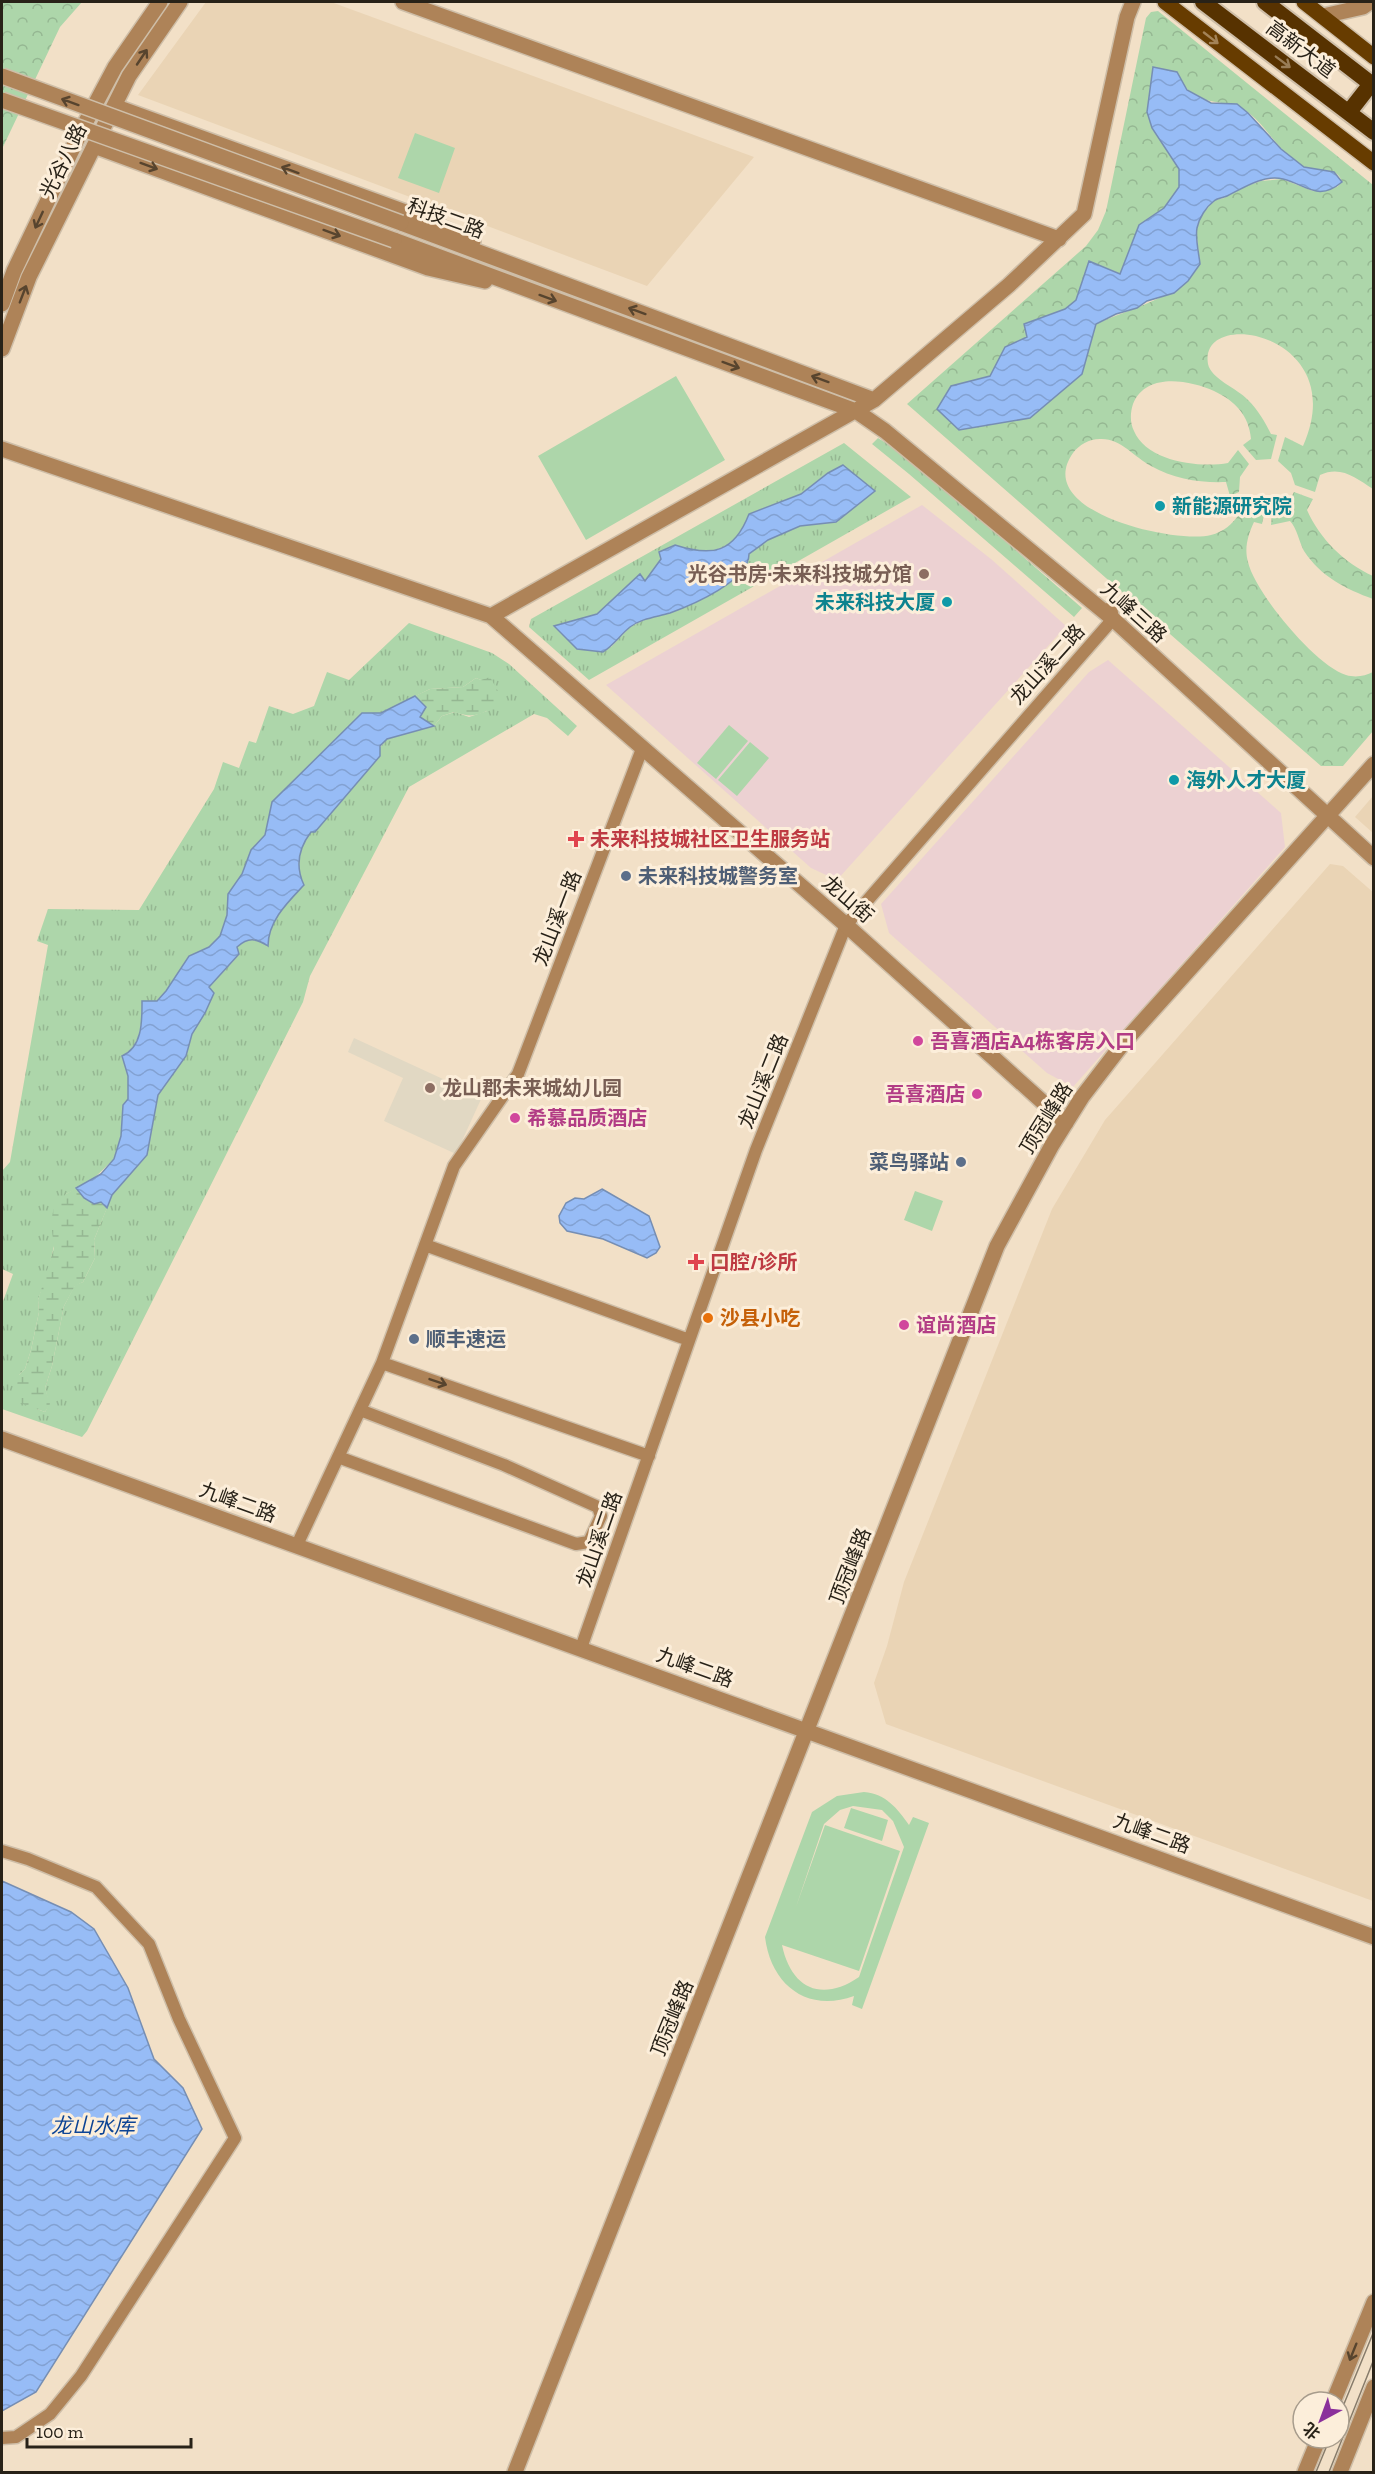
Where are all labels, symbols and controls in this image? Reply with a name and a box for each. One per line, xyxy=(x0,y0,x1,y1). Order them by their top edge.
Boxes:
street label: 高新大道 xyxy=(1262,15,1340,83)
one-way arrow xyxy=(1203,31,1219,44)
one-way arrow xyxy=(136,49,148,66)
one-way arrow xyxy=(1275,55,1291,68)
one-way arrow xyxy=(61,95,80,106)
street label: 光谷八路 xyxy=(35,120,91,202)
one-way arrow xyxy=(140,161,158,172)
one-way arrow xyxy=(281,163,300,174)
street label: 科技二路 xyxy=(404,193,488,243)
one-way arrow xyxy=(32,210,44,228)
one-way arrow xyxy=(323,228,341,239)
one-way arrow xyxy=(18,285,29,304)
one-way arrow xyxy=(538,293,556,304)
one-way arrow xyxy=(628,305,647,316)
one-way arrow xyxy=(721,360,739,371)
one-way arrow xyxy=(811,373,829,384)
place label: 新能源研究院 xyxy=(1172,494,1292,518)
marker: 新能源研究院 xyxy=(1153,499,1167,513)
place label: 光谷书房·未来科技城分馆 xyxy=(687,562,912,586)
marker: 光谷书房·未来科技城分馆 xyxy=(917,567,931,581)
street label: 九峰三路 xyxy=(1096,576,1172,648)
place label: 未来科技大厦 xyxy=(815,590,935,614)
marker: 未来科技大厦 xyxy=(940,595,954,609)
street label: 龙山溪二路 xyxy=(1005,619,1089,709)
place label: 海外人才大厦 xyxy=(1186,768,1306,792)
marker: 海外人才大厦 xyxy=(1167,773,1181,787)
place label: 未来科技城社区卫生服务站 xyxy=(590,827,830,851)
marker: 未来科技城社区卫生服务站 xyxy=(567,830,585,848)
place label: 未来科技城警务室 xyxy=(638,864,798,888)
street label: 龙山溪一路 xyxy=(528,867,586,969)
marker: 未来科技城警务室 xyxy=(619,869,633,883)
street label: 龙山街 xyxy=(817,870,879,928)
place label: 吾喜酒店A4栋客房入口 xyxy=(930,1029,1135,1053)
street label: 龙山溪二路 xyxy=(733,1030,793,1132)
marker: 吾喜酒店A4栋客房入口 xyxy=(911,1034,925,1048)
place label: 龙山郡未来城幼儿园 xyxy=(442,1076,622,1100)
street label: 顶冠峰路 xyxy=(1015,1078,1077,1158)
marker: 龙山郡未来城幼儿园 xyxy=(423,1081,437,1095)
place label: 吾喜酒店 xyxy=(885,1082,965,1106)
marker: 吾喜酒店 xyxy=(970,1087,984,1101)
place label: 希慕品质酒店 xyxy=(527,1106,647,1130)
marker: 希慕品质酒店 xyxy=(508,1111,522,1125)
place label: 菜鸟驿站 xyxy=(869,1150,949,1174)
marker: 菜鸟驿站 xyxy=(954,1155,968,1169)
place label: 口腔/诊所 xyxy=(710,1250,798,1274)
marker: 口腔/诊所 xyxy=(687,1253,705,1271)
place label: 沙县小吃 xyxy=(720,1306,801,1330)
marker: 沙县小吃 xyxy=(701,1311,715,1325)
place label: 谊尚酒店 xyxy=(916,1313,996,1337)
marker: 谊尚酒店 xyxy=(897,1318,911,1332)
place label: 顺丰速运 xyxy=(426,1327,506,1351)
marker: 顺丰速运 xyxy=(407,1332,421,1346)
one-way arrow xyxy=(428,1378,447,1389)
street label: 九峰二路 xyxy=(196,1477,280,1527)
street label: 龙山溪二路 xyxy=(571,1488,627,1590)
street label: 顶冠峰路 xyxy=(824,1524,876,1608)
street label: 九峰二路 xyxy=(653,1642,737,1692)
street label: 九峰二路 xyxy=(1110,1808,1194,1858)
street label: 顶冠峰路 xyxy=(646,1976,698,2060)
water label: 龙山水库 xyxy=(51,2113,138,2138)
one-way arrow xyxy=(1347,2342,1358,2361)
north arrow xyxy=(1291,2390,1351,2450)
scale bar xyxy=(27,2411,190,2449)
text: 北 xyxy=(1299,2419,1324,2443)
text: 100 m xyxy=(36,2421,84,2443)

